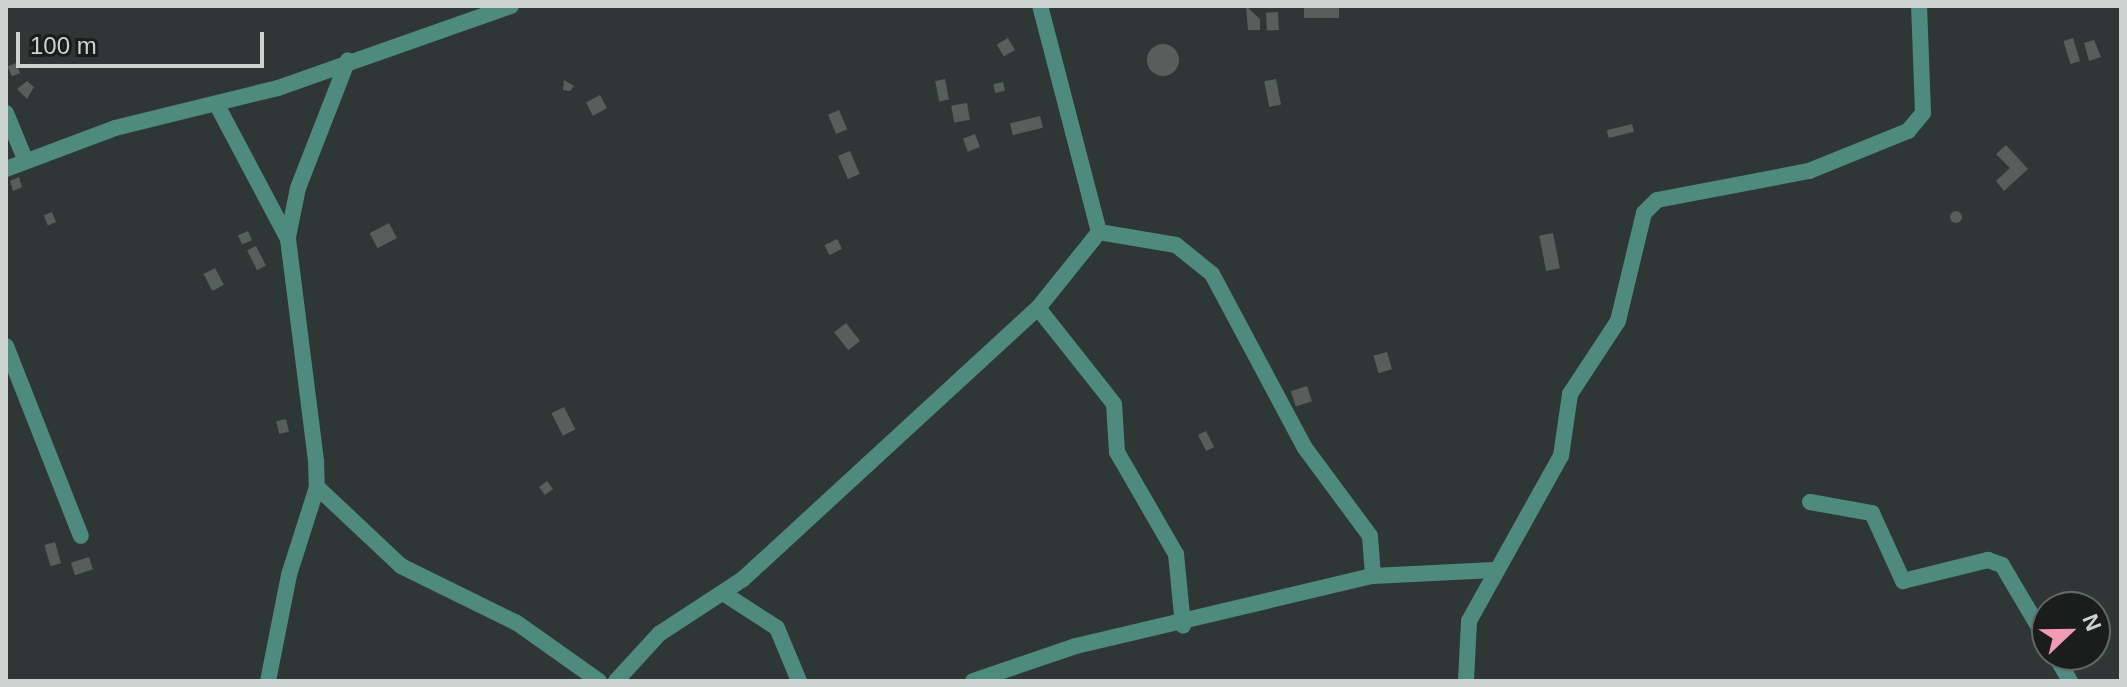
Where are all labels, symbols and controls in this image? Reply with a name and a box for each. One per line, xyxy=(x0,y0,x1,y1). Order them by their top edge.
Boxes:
scale bar xyxy=(20,16,268,66)
text: 100 m xyxy=(30,32,97,59)
north arrow xyxy=(2031,591,2111,671)
text: N xyxy=(2077,611,2106,635)

